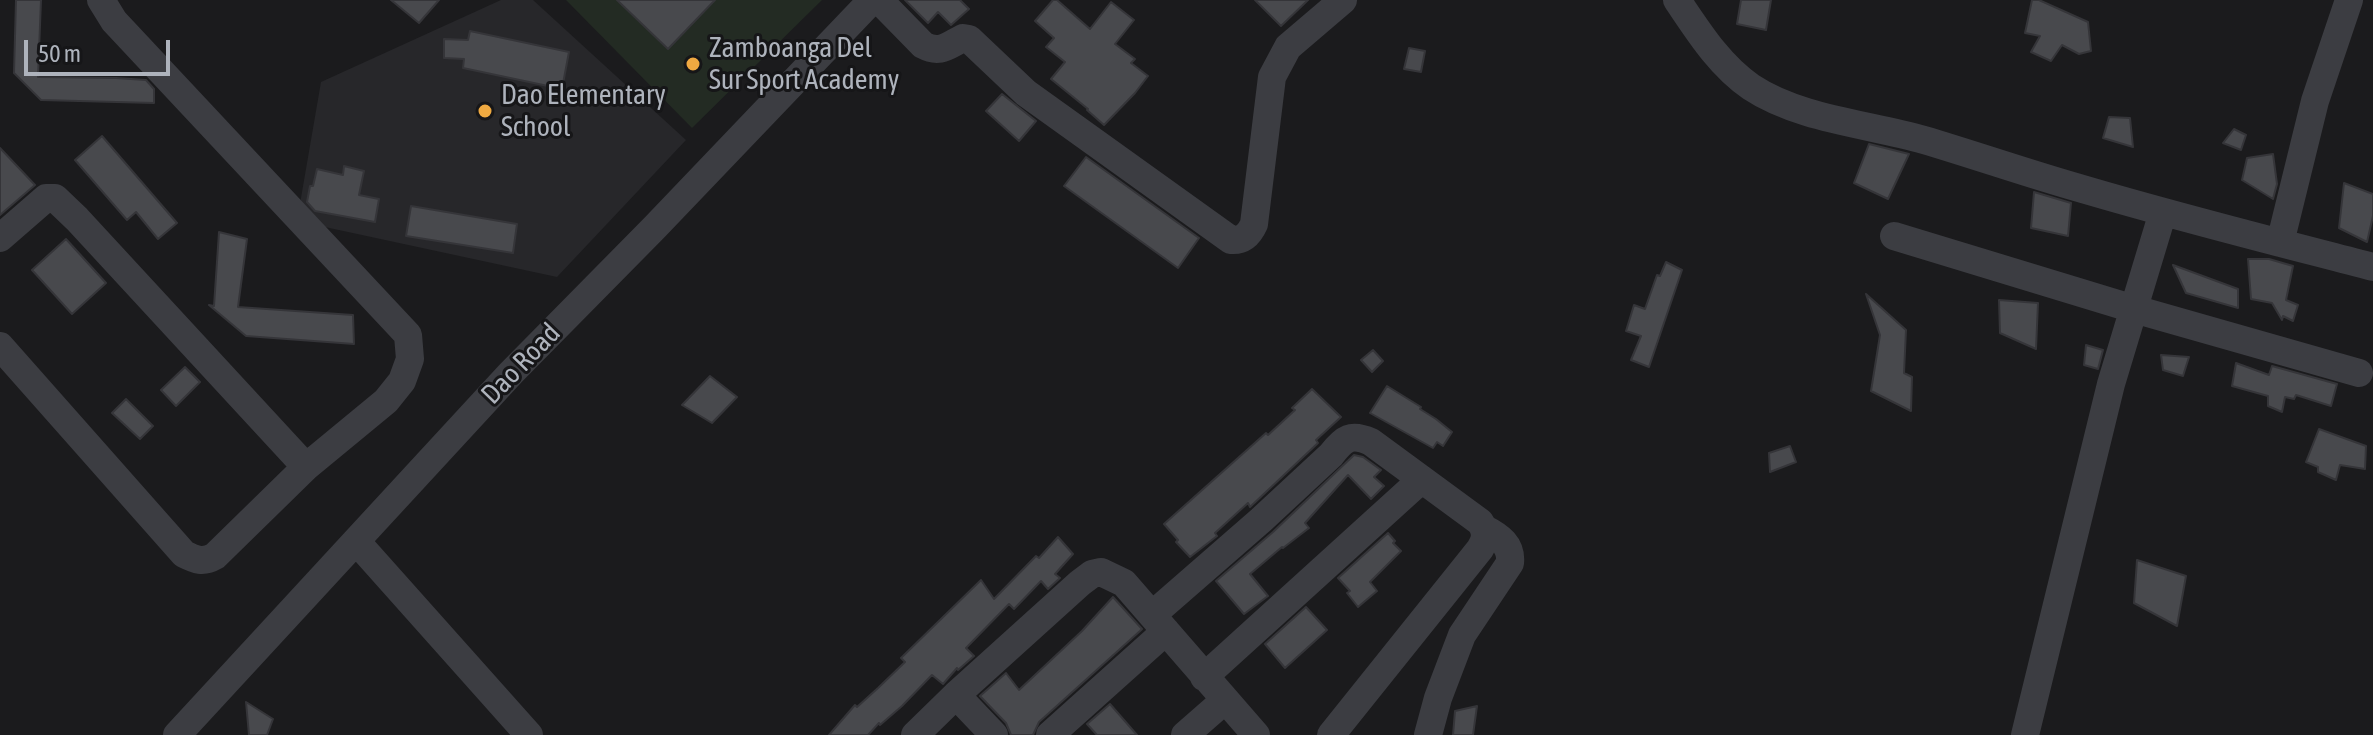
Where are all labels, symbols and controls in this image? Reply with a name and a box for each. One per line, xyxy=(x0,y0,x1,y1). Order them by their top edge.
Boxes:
scale bar xyxy=(28,24,174,74)
place label: Zamboanga Del Sur Sport Academy xyxy=(709,31,899,97)
text: 50 m xyxy=(38,40,81,67)
marker: Zamboanga Del Sur Sport Academy xyxy=(684,55,702,73)
place label: Dao Elementary School xyxy=(501,78,666,144)
marker: Dao Elementary School xyxy=(476,102,494,120)
street label: Dao Road xyxy=(474,317,568,411)

